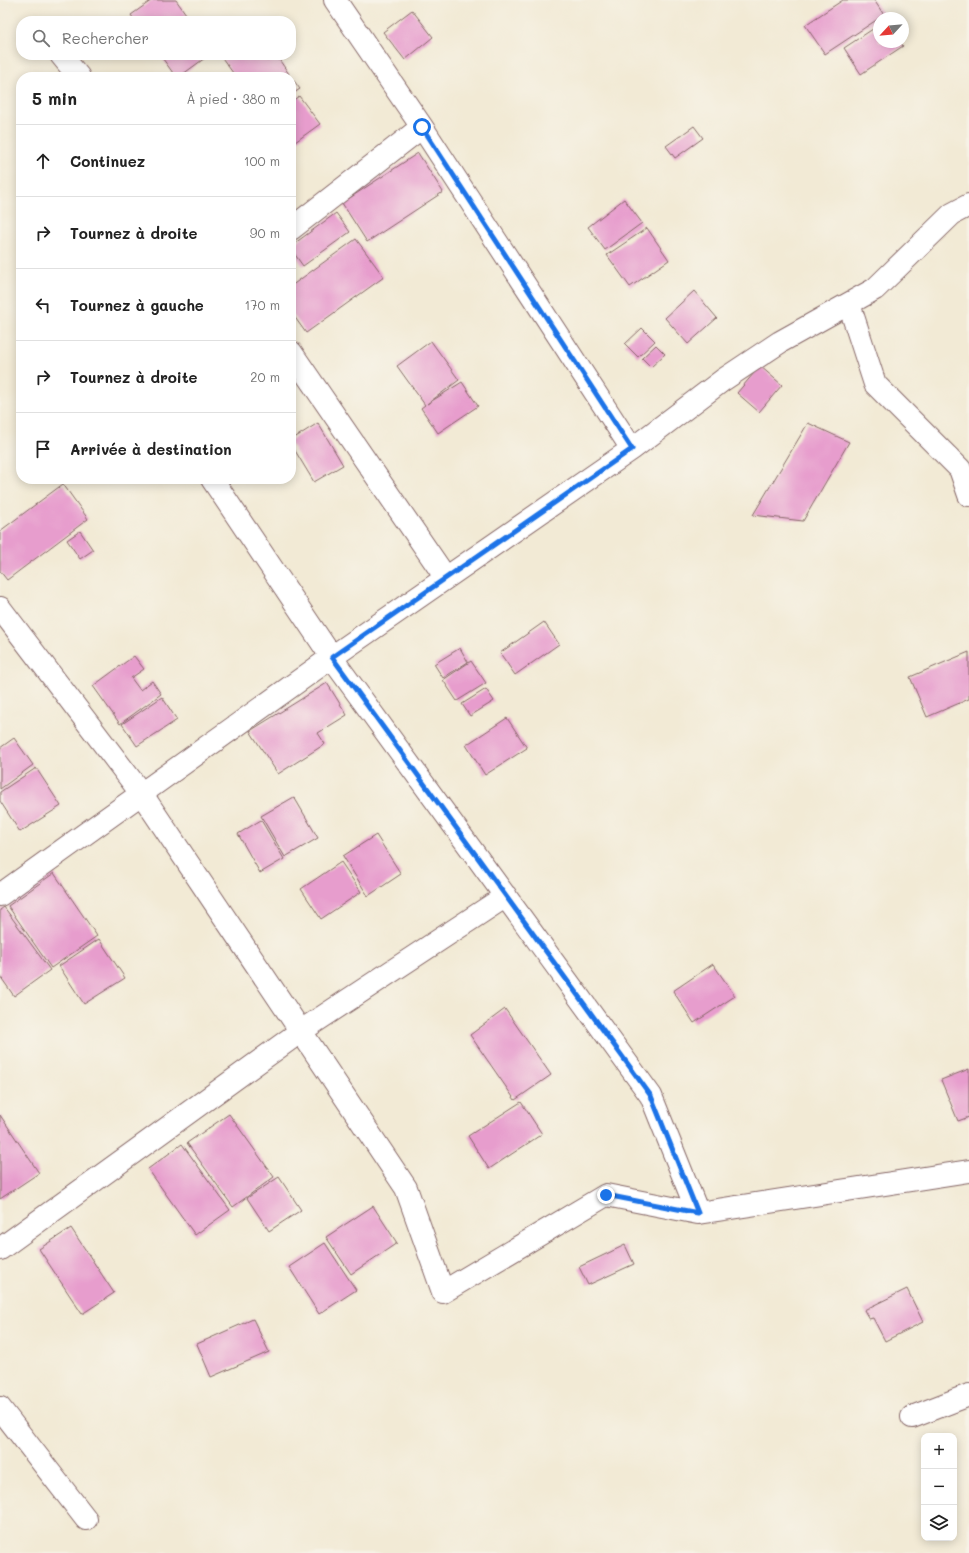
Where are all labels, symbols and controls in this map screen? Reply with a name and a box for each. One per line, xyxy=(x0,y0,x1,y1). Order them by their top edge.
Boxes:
north arrow xyxy=(873,12,909,48)
search box xyxy=(16,16,296,60)
icon: search xyxy=(30,27,52,49)
text: Rechercher xyxy=(62,28,149,48)
text: 5 min xyxy=(32,87,77,109)
text: À pied · 380 m xyxy=(187,90,280,107)
route start xyxy=(413,118,431,136)
icon: ahead xyxy=(32,150,54,172)
text: Continuez xyxy=(70,151,145,171)
text: 100 m xyxy=(244,152,280,169)
icon: right xyxy=(32,222,54,244)
text: Tournez à droite xyxy=(70,223,198,243)
text: 90 m xyxy=(250,224,280,241)
icon: left xyxy=(32,294,54,316)
text: Tournez à gauche xyxy=(70,295,204,315)
text: 170 m xyxy=(244,296,280,313)
icon: right xyxy=(32,366,54,388)
text: Tournez à droite xyxy=(70,367,198,387)
text: 20 m xyxy=(250,368,280,385)
icon: arrive xyxy=(32,438,54,460)
text: Arrivée à destination xyxy=(70,439,232,459)
route end xyxy=(597,1186,615,1204)
map controls xyxy=(921,1433,957,1541)
button: + xyxy=(921,1433,957,1469)
button: − xyxy=(921,1469,957,1505)
button: layers xyxy=(921,1505,957,1541)

